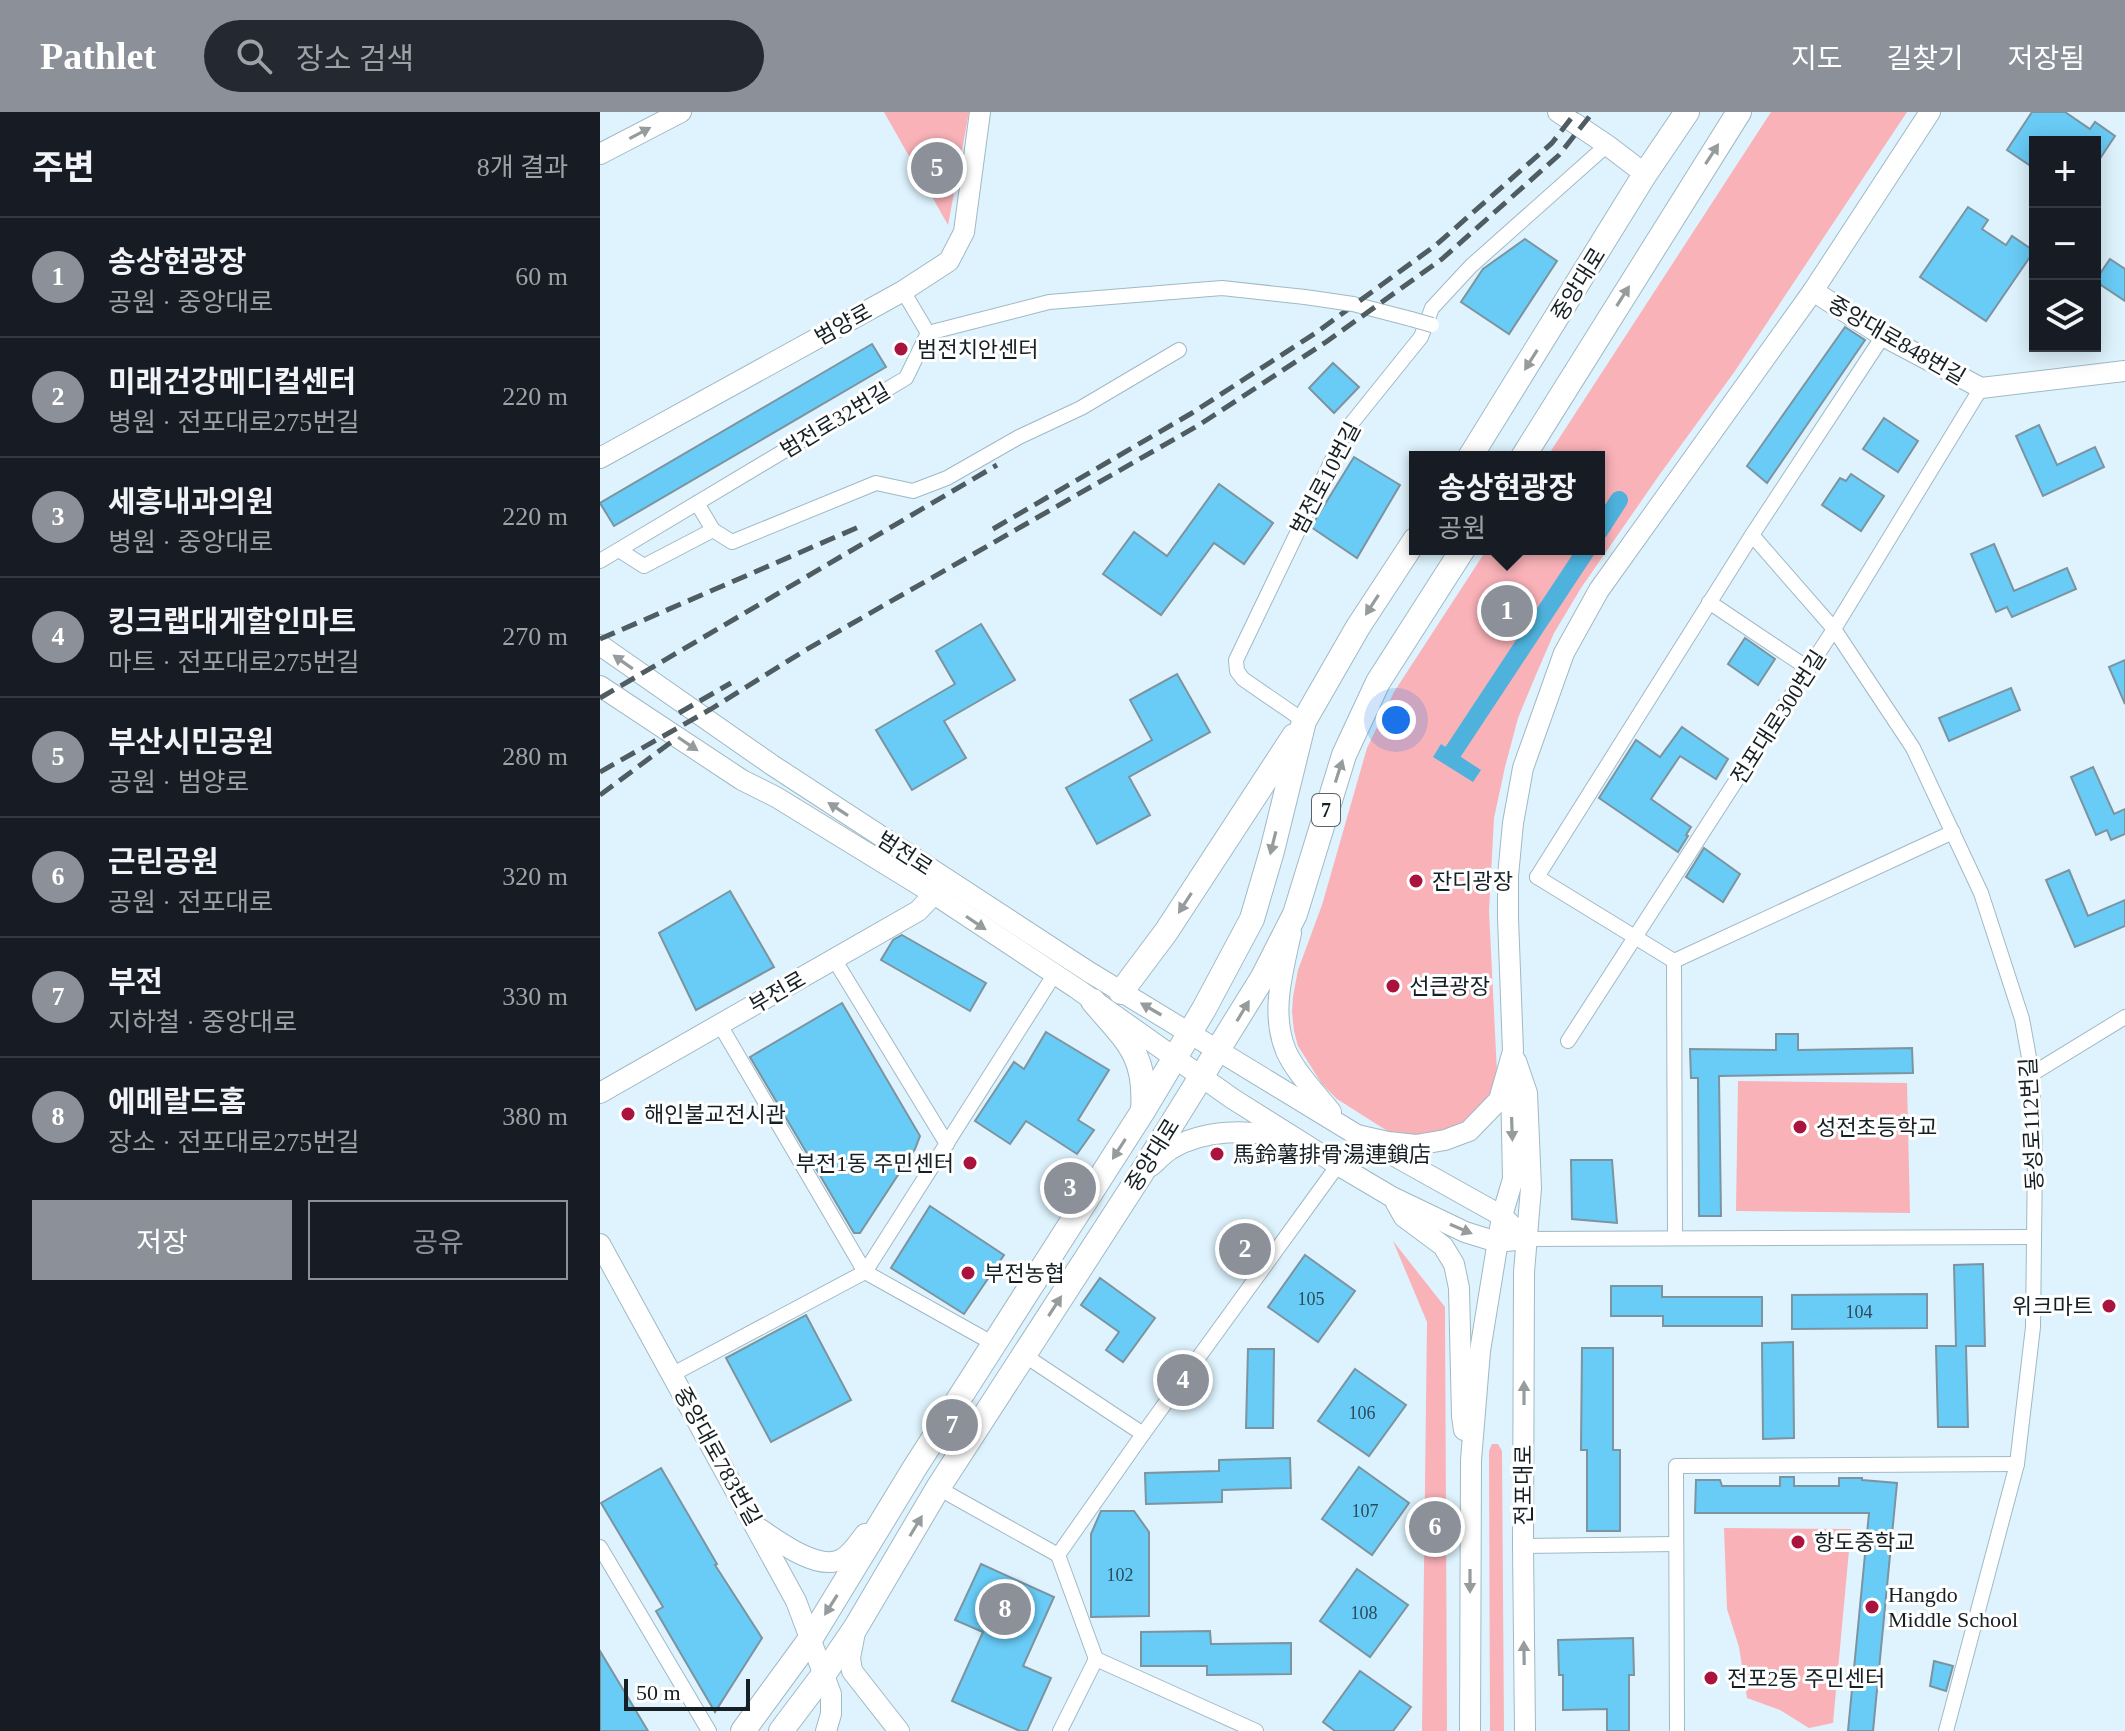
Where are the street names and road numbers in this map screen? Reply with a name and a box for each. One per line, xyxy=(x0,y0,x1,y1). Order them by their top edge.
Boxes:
street label: 중앙대로 xyxy=(1546,243,1610,325)
street label: 중앙대로848번길 xyxy=(1824,291,1970,390)
street label: 범양로 xyxy=(811,299,876,350)
street label: 범전로32번길 xyxy=(776,378,894,463)
street label: 범전로10번길 xyxy=(1285,418,1365,538)
street label: 전포대로300번길 xyxy=(1726,646,1831,789)
road number: 7 xyxy=(1312,794,1340,826)
street label: 범전로 xyxy=(872,826,937,880)
street label: 부전로 xyxy=(745,966,810,1018)
street label: 동성로112번길 xyxy=(2016,1057,2047,1191)
street label: 중앙대로 xyxy=(1120,1114,1184,1196)
street label: 중앙대로783번길 xyxy=(669,1383,766,1530)
street label: 전포대로 xyxy=(1511,1445,1536,1525)

